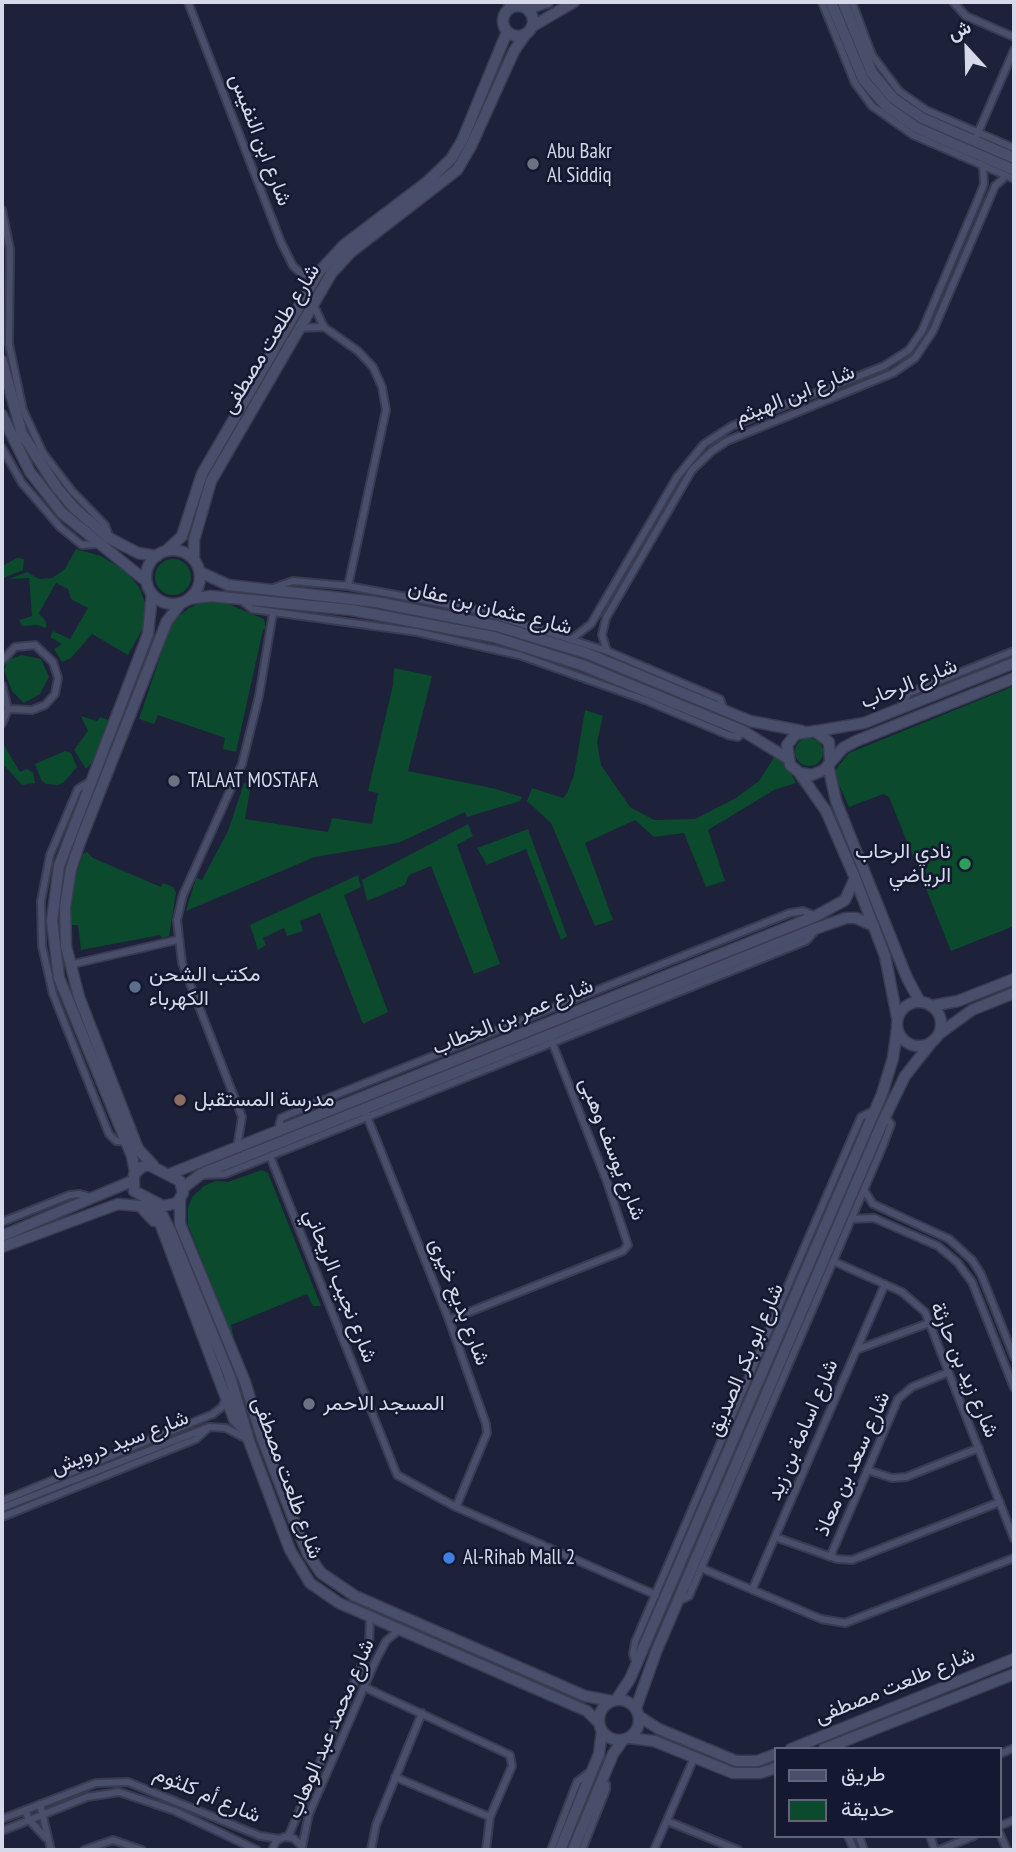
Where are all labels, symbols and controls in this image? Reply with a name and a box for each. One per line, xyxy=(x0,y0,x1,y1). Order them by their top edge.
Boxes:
north arrow xyxy=(932,14,1002,84)
text: ش xyxy=(944,14,974,45)
street label: شارع ابن النفيس xyxy=(223,70,297,210)
place label: Abu Bakr Al Siddiq xyxy=(547,139,612,189)
marker: Abu Bakr Al Siddiq xyxy=(525,156,541,172)
street label: شارع طلعت مصطفى xyxy=(216,259,326,419)
street label: شارع ابن الهيثم xyxy=(731,359,859,431)
street label: شارع عثمان بن عفان xyxy=(405,575,575,641)
street label: شارع الرحاب xyxy=(857,653,961,715)
place label: TALAAT MOSTAFA xyxy=(188,768,318,794)
marker: TALAAT MOSTAFA xyxy=(166,773,182,789)
place label: نادي الرحاب الرياضي xyxy=(855,839,951,889)
marker: نادي الرحاب الرياضي xyxy=(957,856,973,872)
place label: مكتب الشحن الكهرباء xyxy=(149,962,261,1012)
street label: شارع عمر بن الخطاب xyxy=(429,973,597,1061)
marker: مكتب الشحن الكهرباء xyxy=(127,979,143,995)
street label: شارع يوسف وهبى xyxy=(573,1074,651,1224)
place label: مدرسة المستقبل xyxy=(194,1087,334,1113)
marker: مدرسة المستقبل xyxy=(172,1092,188,1108)
street label: شارع نجيب الريحاني xyxy=(298,1205,382,1367)
street label: شارع بديع خيرى xyxy=(423,1235,495,1369)
street label: شارع ابو بكر الصديق xyxy=(702,1280,790,1440)
street label: شارع زيد بن حارثة xyxy=(924,1298,1004,1442)
street label: شارع اسامة بن زيد xyxy=(762,1356,844,1504)
street label: شارع سعد بن معاذ xyxy=(810,1388,896,1540)
place label: المسجد الاحمر xyxy=(323,1391,445,1417)
street label: شارع طلعت مصطفى xyxy=(246,1394,328,1562)
marker: المسجد الاحمر xyxy=(301,1396,317,1412)
street label: شارع سيد درويش xyxy=(48,1405,192,1481)
place label: Al-Rihab Mall 2 xyxy=(463,1545,575,1571)
marker: Al-Rihab Mall 2 xyxy=(441,1550,457,1566)
street label: شارع محمد عبد الوهاب xyxy=(282,1636,380,1822)
street label: شارع طلعت مصطفى xyxy=(811,1642,979,1730)
legend xyxy=(774,1747,1002,1838)
text: طريق xyxy=(841,1760,886,1787)
street label: شارع أم كلثوم xyxy=(150,1761,264,1829)
text: حديقة xyxy=(841,1795,894,1822)

